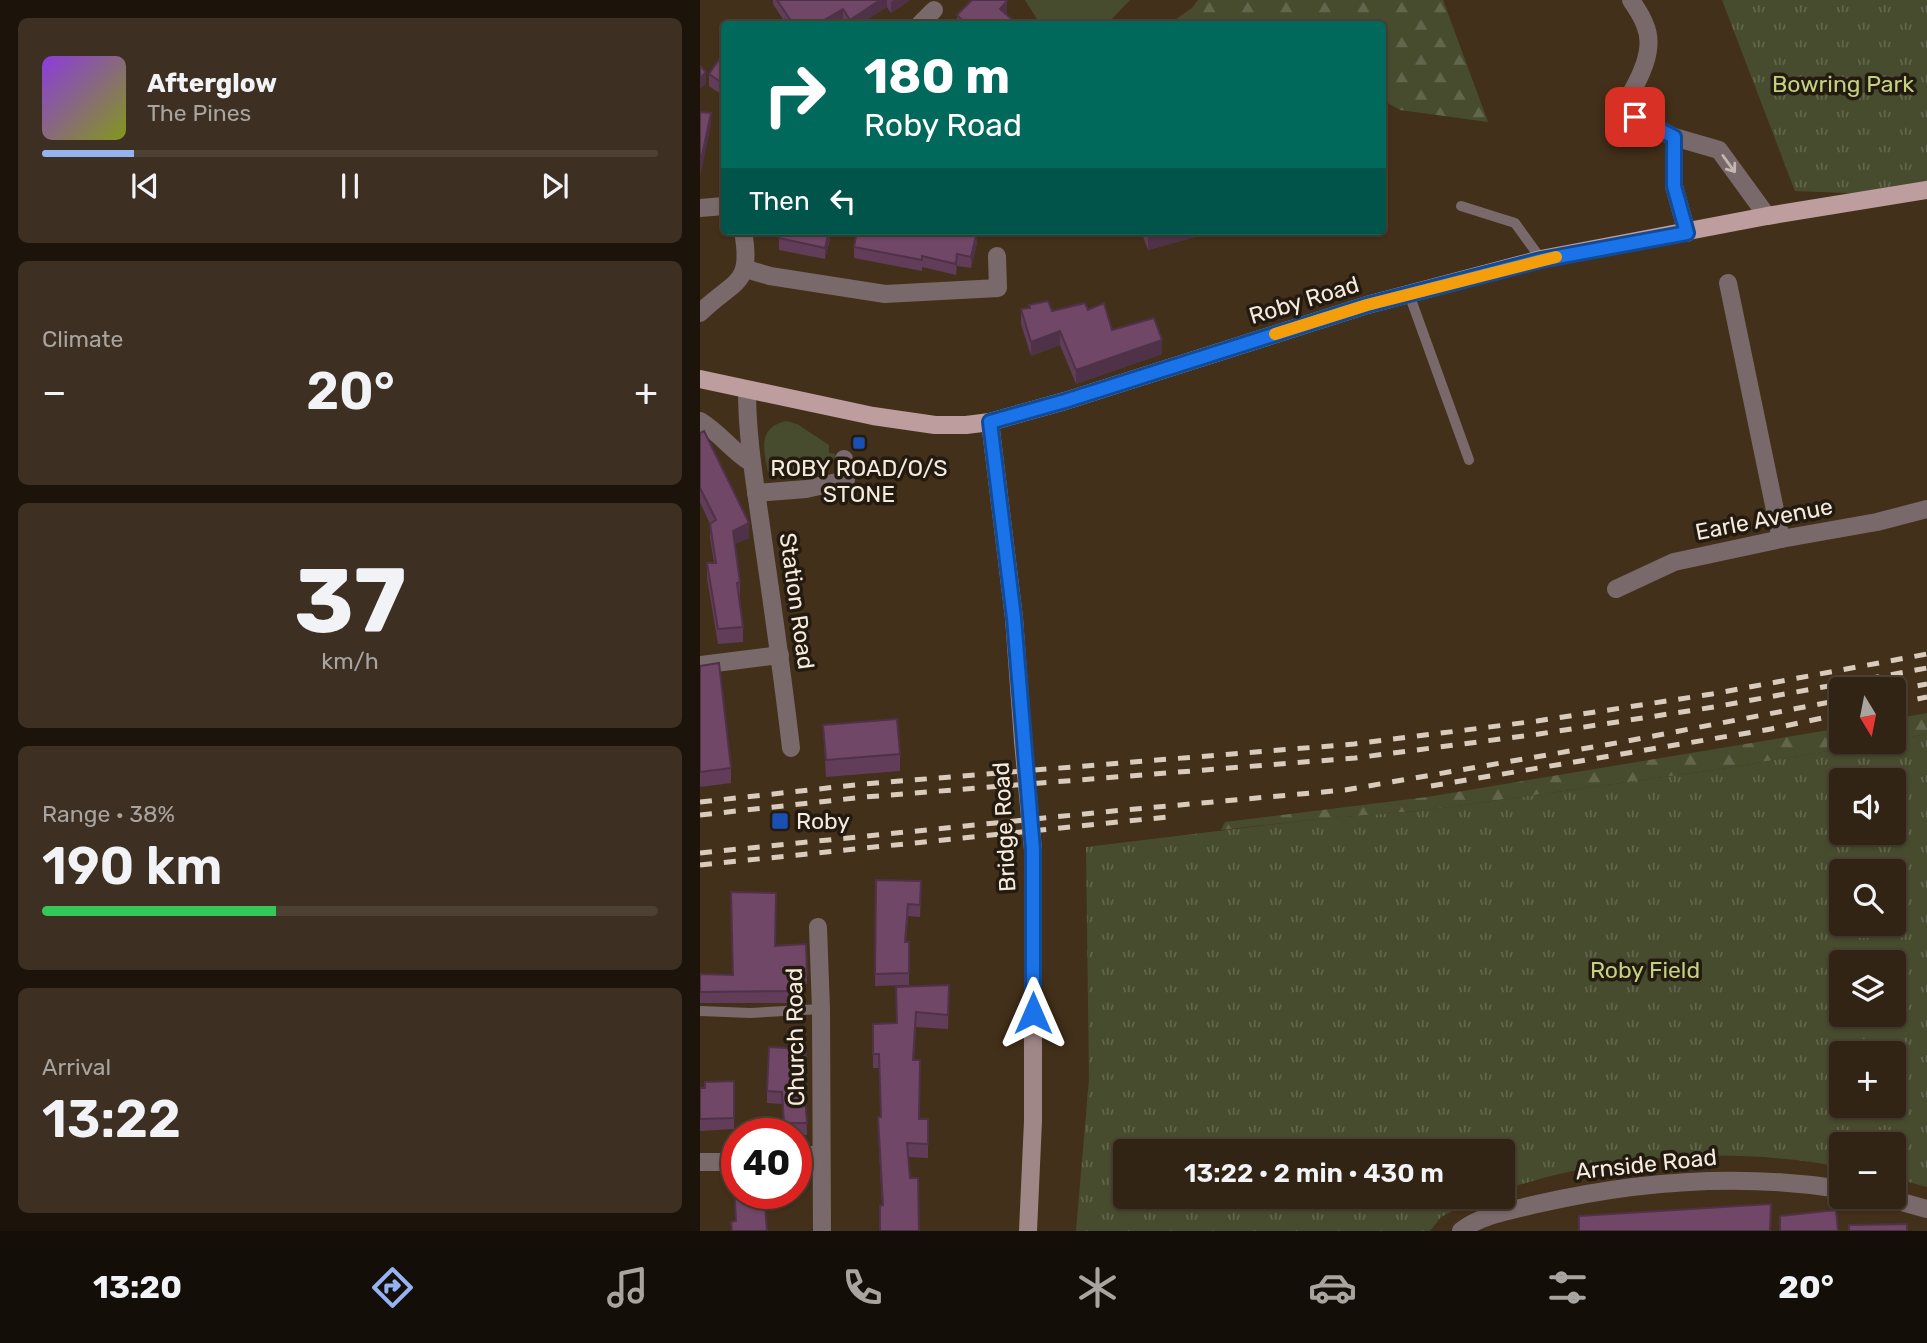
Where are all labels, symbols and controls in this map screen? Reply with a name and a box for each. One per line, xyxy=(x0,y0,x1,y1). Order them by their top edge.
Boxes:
text: 180 m xyxy=(864,47,1010,105)
icon: right xyxy=(749,49,840,140)
text: Afterglow xyxy=(147,68,277,99)
park label: Bowring Park xyxy=(1772,70,1914,98)
pin xyxy=(1605,87,1665,147)
icon: arrive xyxy=(1616,98,1654,136)
text: The Pines xyxy=(147,99,251,127)
text: Roby Road xyxy=(864,106,1022,144)
one-way arrow xyxy=(1722,154,1737,173)
icon: previous xyxy=(126,167,164,205)
icon: pause xyxy=(331,167,369,205)
icon: next xyxy=(536,167,574,205)
icon: left xyxy=(824,182,862,220)
text: Then xyxy=(749,186,810,217)
street label: Roby Road xyxy=(1246,270,1362,330)
text: Climate xyxy=(42,325,123,353)
text: 20° xyxy=(306,360,395,422)
text: − xyxy=(42,369,67,415)
text: + xyxy=(634,369,658,415)
marker: ROBY ROAD/O/S STONE xyxy=(851,435,867,451)
place label: ROBY ROAD/O/S STONE xyxy=(770,454,948,508)
street label: Earle Avenue xyxy=(1693,492,1835,546)
street label: Station Road xyxy=(774,531,820,671)
text: 37 xyxy=(294,547,406,655)
text: km/h xyxy=(321,647,379,675)
north arrow xyxy=(1829,677,1906,754)
map controls xyxy=(1829,677,1906,1209)
street label: Bridge Road xyxy=(987,761,1021,893)
button: sound xyxy=(1829,768,1906,845)
text: Range · 38% xyxy=(42,800,175,828)
place label: Roby xyxy=(796,807,850,835)
marker: Roby xyxy=(770,811,790,831)
text: 190 km xyxy=(42,835,223,897)
button: search xyxy=(1829,859,1906,936)
button: layers xyxy=(1829,950,1906,1027)
park label: Roby Field xyxy=(1590,956,1700,984)
street label: Church Road xyxy=(780,968,810,1106)
position arrow xyxy=(996,976,1070,1050)
button: + xyxy=(1829,1041,1906,1118)
text: Arrival xyxy=(42,1053,111,1081)
text: 13:22 xyxy=(42,1088,181,1150)
speed limit sign: 40 xyxy=(721,1118,812,1209)
button: − xyxy=(1829,1132,1906,1209)
street label: Arnside Road xyxy=(1574,1143,1718,1185)
text: 13:22 · 2 min · 430 m xyxy=(1184,1158,1444,1189)
icon: directions xyxy=(368,1263,417,1312)
icon: music xyxy=(603,1263,652,1312)
icon: phone xyxy=(838,1263,887,1312)
icon: climate xyxy=(1073,1263,1122,1312)
icon: car xyxy=(1308,1263,1357,1312)
icon: filters xyxy=(1543,1263,1592,1312)
text: 13:20 xyxy=(93,1268,182,1306)
text: 20° xyxy=(1778,1268,1834,1306)

